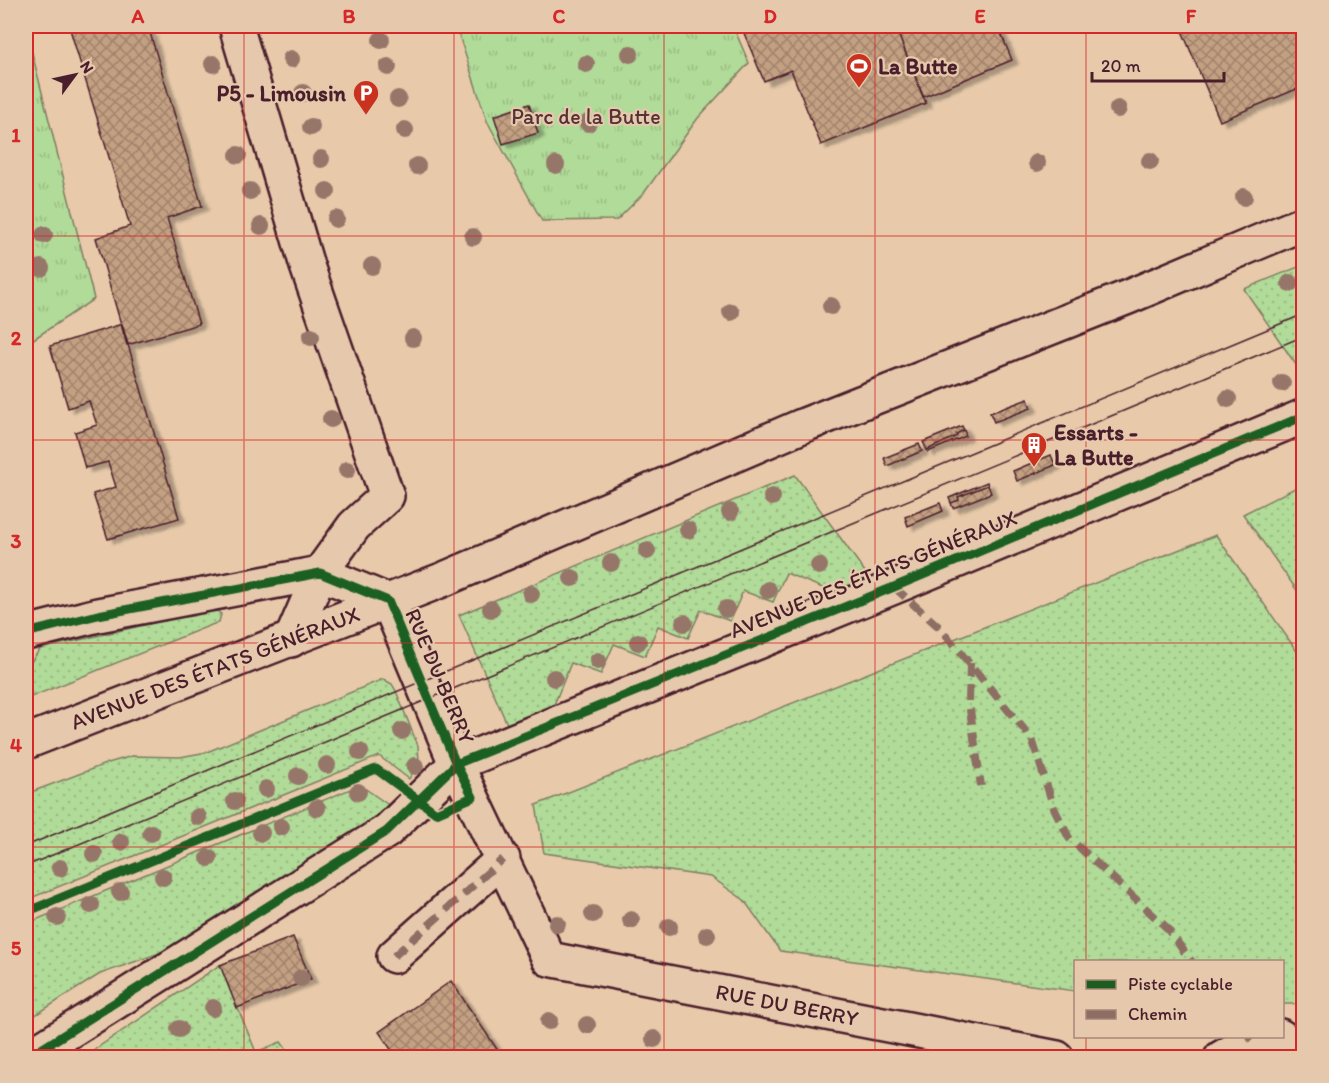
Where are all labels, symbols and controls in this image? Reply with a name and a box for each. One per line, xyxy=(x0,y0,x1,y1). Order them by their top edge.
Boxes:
text: A xyxy=(131,4,145,28)
text: B xyxy=(343,4,356,28)
text: C xyxy=(553,4,566,28)
text: D xyxy=(763,4,777,28)
text: E xyxy=(974,4,986,28)
text: F xyxy=(1186,4,1197,28)
north arrow xyxy=(45,45,105,105)
scale bar xyxy=(1092,45,1224,83)
sports icon: La Butte xyxy=(844,51,874,89)
place label: La Butte xyxy=(878,53,958,80)
text: 20 m xyxy=(1101,55,1141,77)
text: N xyxy=(76,57,98,77)
parking icon: P5 - Limousin xyxy=(351,78,381,116)
place label: P5 - Limousin xyxy=(217,80,347,107)
park label: Parc de la Butte xyxy=(511,103,661,130)
text: 1 xyxy=(11,123,21,147)
text: 2 xyxy=(11,326,22,350)
place label: Essarts - La Butte xyxy=(1054,419,1138,471)
building icon: Essarts - La Butte xyxy=(1019,430,1049,468)
street label: AVENUE DES ÉTATS GÉNÉRAUX xyxy=(726,504,1021,644)
text: 3 xyxy=(11,529,22,553)
street label: AVENUE DES ÉTATS GÉNÉRAUX xyxy=(67,600,364,736)
street label: RUE DU BERRY xyxy=(399,604,481,748)
text: 4 xyxy=(10,733,22,757)
text: 5 xyxy=(11,936,22,960)
legend xyxy=(1074,960,1284,1038)
text: Piste cyclable xyxy=(1128,973,1233,995)
street label: RUE DU BERRY xyxy=(713,978,861,1032)
text: Chemin xyxy=(1128,1003,1187,1025)

